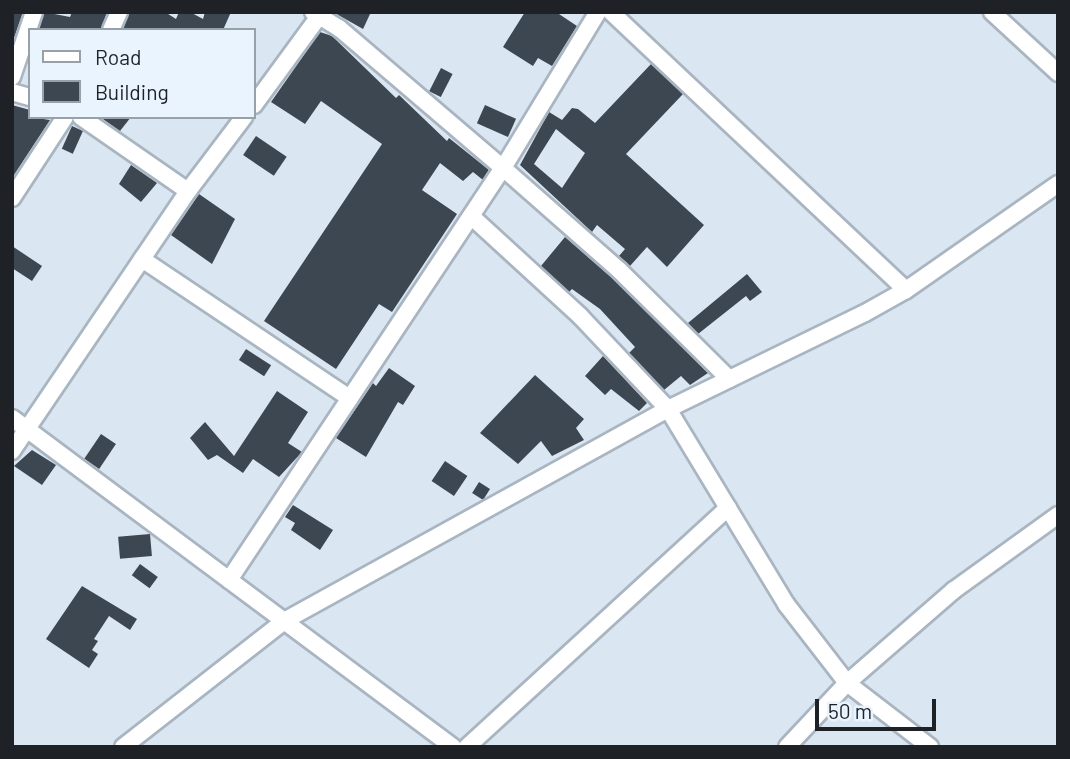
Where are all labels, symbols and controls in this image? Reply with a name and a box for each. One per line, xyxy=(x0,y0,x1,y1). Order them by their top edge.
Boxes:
legend xyxy=(28,28,256,119)
text: Road xyxy=(95,44,141,69)
text: Building xyxy=(95,79,169,104)
scale bar xyxy=(818,686,939,730)
text: 50 m xyxy=(828,698,872,723)

